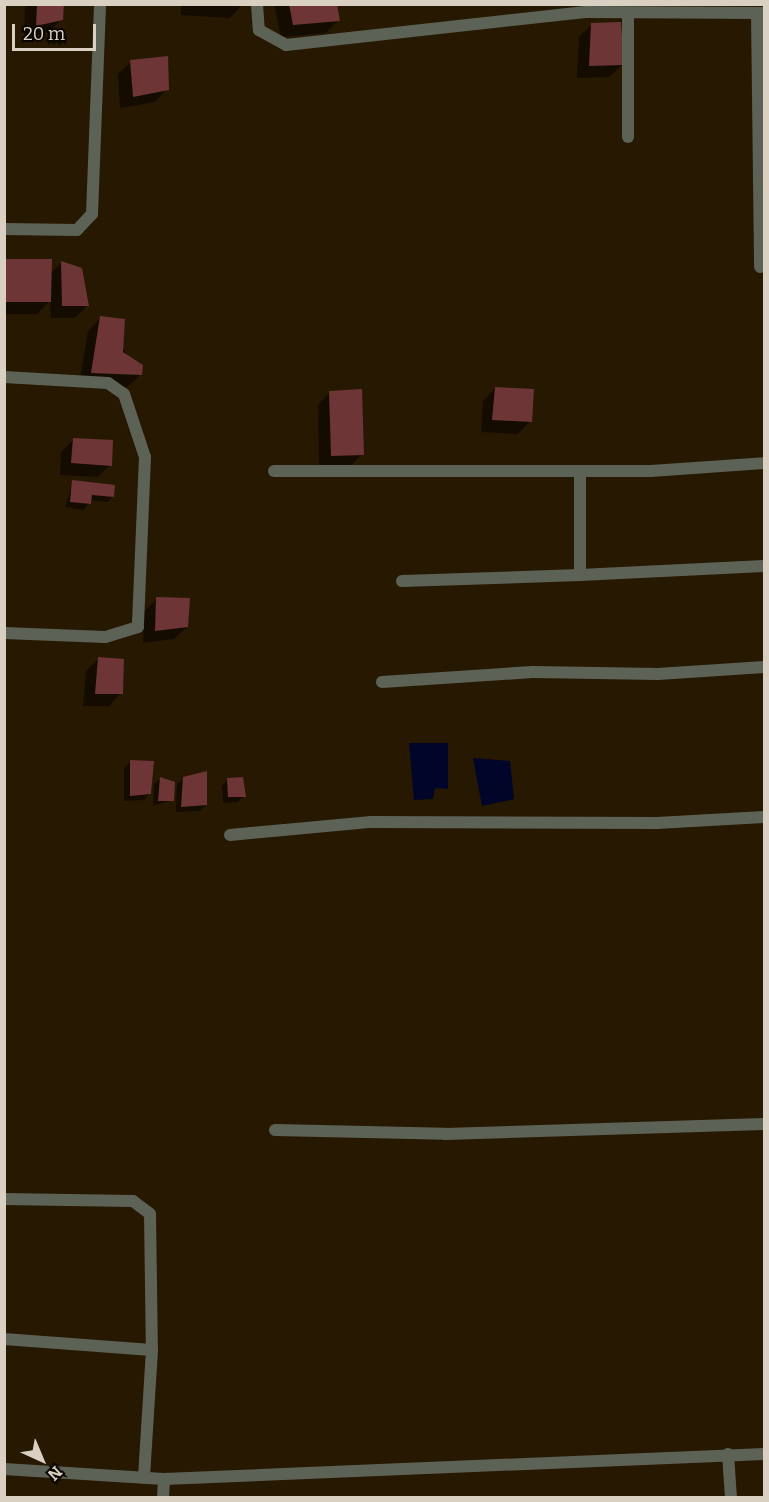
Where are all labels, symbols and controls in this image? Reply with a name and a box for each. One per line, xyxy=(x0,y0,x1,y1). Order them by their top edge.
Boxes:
scale bar xyxy=(15,12,99,50)
text: 20 m xyxy=(23,23,65,45)
north arrow xyxy=(12,1430,72,1490)
text: N xyxy=(44,1462,66,1484)

